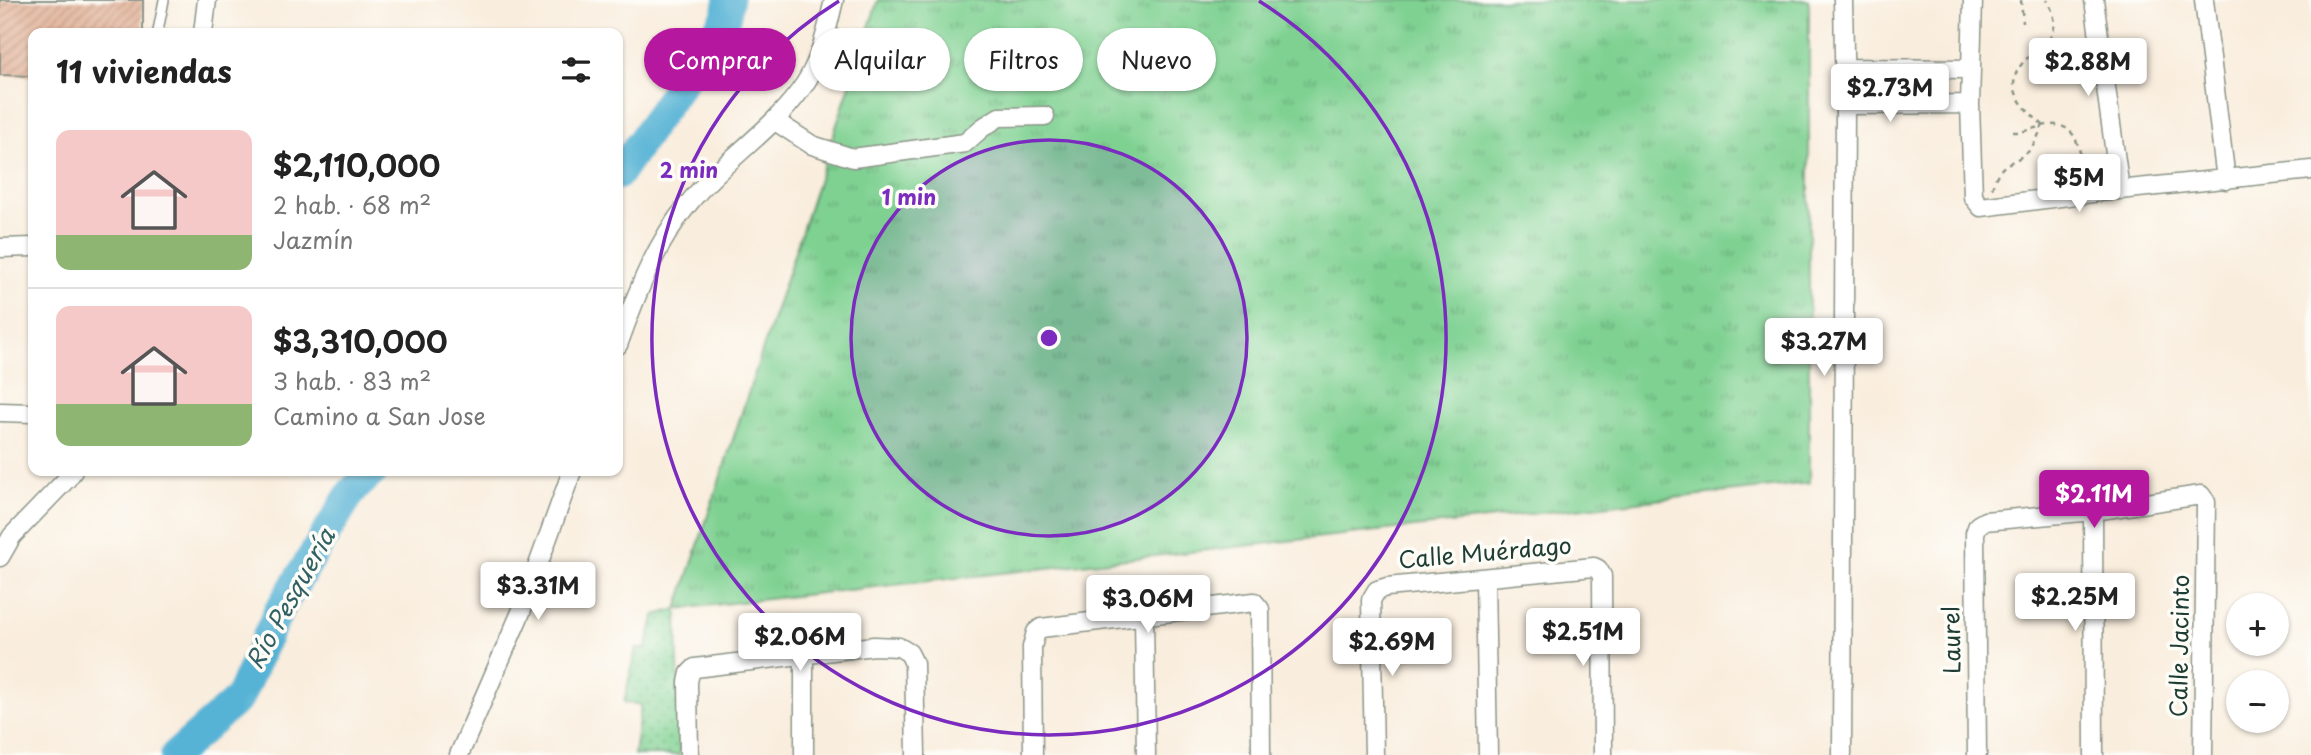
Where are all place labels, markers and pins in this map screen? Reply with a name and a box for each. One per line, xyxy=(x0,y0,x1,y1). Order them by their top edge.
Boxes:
pin: $2.88M xyxy=(2031,38,2145,98)
pin: $2.73M xyxy=(1833,64,1947,124)
pin: $5M xyxy=(2045,154,2113,214)
pin: $3.27M xyxy=(1767,318,1881,378)
centre of rings xyxy=(1037,326,1061,350)
pin: $2.11M xyxy=(2037,470,2151,530)
pin: $3.31M xyxy=(481,562,595,622)
pin: $2.25M xyxy=(2018,574,2132,633)
pin: $3.06M xyxy=(1091,576,1205,635)
pin: $2.51M xyxy=(1526,608,1640,668)
pin: $2.06M xyxy=(743,614,857,673)
pin: $2.69M xyxy=(1335,618,1449,678)

